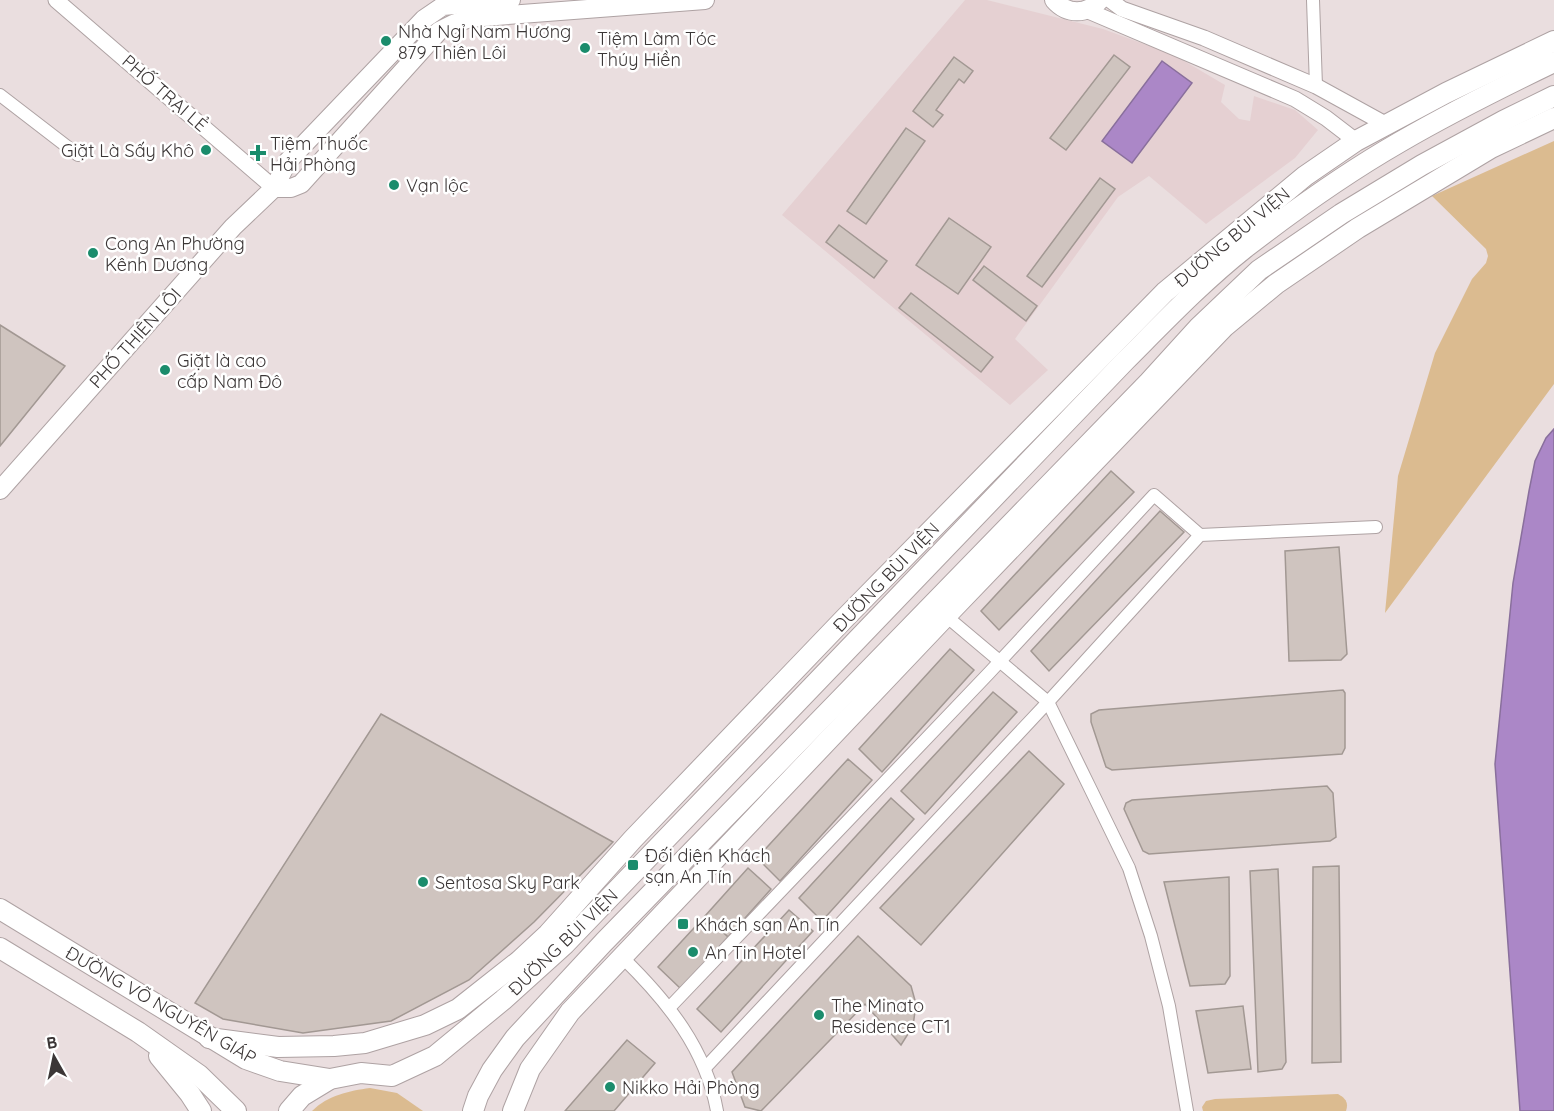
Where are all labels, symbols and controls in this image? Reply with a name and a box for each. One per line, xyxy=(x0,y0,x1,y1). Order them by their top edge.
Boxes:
place label: Nhà Ngỉ Nam Hương 879 Thiên Lôi xyxy=(398,20,571,64)
place label: Tiệm Làm Tóc Thúy Hiền xyxy=(597,27,716,71)
marker: Nhà Ngỉ Nam Hương 879 Thiên Lôi xyxy=(379,34,393,48)
marker: Tiệm Làm Tóc Thúy Hiền xyxy=(578,41,592,55)
street label: PHỐ TRẠI LẺ xyxy=(117,49,213,137)
place label: Tiệm Thuốc Hải Phòng xyxy=(270,132,368,176)
place label: Giặt Là Sấy Khô xyxy=(61,139,194,162)
marker: Giặt Là Sấy Khô xyxy=(199,143,213,157)
marker: Tiệm Thuốc Hải Phòng xyxy=(251,146,265,160)
place label: Vạn lộc xyxy=(406,174,468,197)
marker: Vạn lộc xyxy=(387,178,401,192)
street label: ĐƯỜNG BÙI VIỆN xyxy=(1170,182,1294,292)
place label: Cong An Phường Kênh Dương xyxy=(105,232,245,276)
marker: Cong An Phường Kênh Dương xyxy=(86,246,100,260)
street label: PHỐ THIÊN LÔI xyxy=(84,283,186,393)
place label: Giặt là cao cấp Nam Đô xyxy=(177,349,282,393)
marker: Giặt là cao cấp Nam Đô xyxy=(158,363,172,377)
street label: ĐƯỜNG BÙI VIỆN xyxy=(828,517,944,637)
place label: Đối diện Khách sạn An Tín xyxy=(645,844,771,888)
marker: Đối diện Khách sạn An Tín xyxy=(626,858,640,872)
place label: Sentosa Sky Park xyxy=(435,871,580,894)
marker: Sentosa Sky Park xyxy=(416,875,430,889)
street label: ĐƯỜNG BÙI VIỆN xyxy=(503,884,623,1000)
place label: Khách sạn An Tín xyxy=(695,913,840,936)
marker: Khách sạn An Tín xyxy=(676,917,690,931)
street label: ĐƯỜNG VÕ NGUYÊN GIÁP xyxy=(61,941,261,1069)
place label: An Tin Hotel xyxy=(705,941,806,964)
marker: An Tin Hotel xyxy=(686,945,700,959)
place label: The Minato Residence CT1 xyxy=(831,994,951,1038)
marker: The Minato Residence CT1 xyxy=(812,1008,826,1022)
north arrow xyxy=(24,1027,84,1087)
text: B xyxy=(45,1031,58,1053)
place label: Nikko Hải Phòng xyxy=(622,1076,760,1099)
marker: Nikko Hải Phòng xyxy=(603,1080,617,1094)

